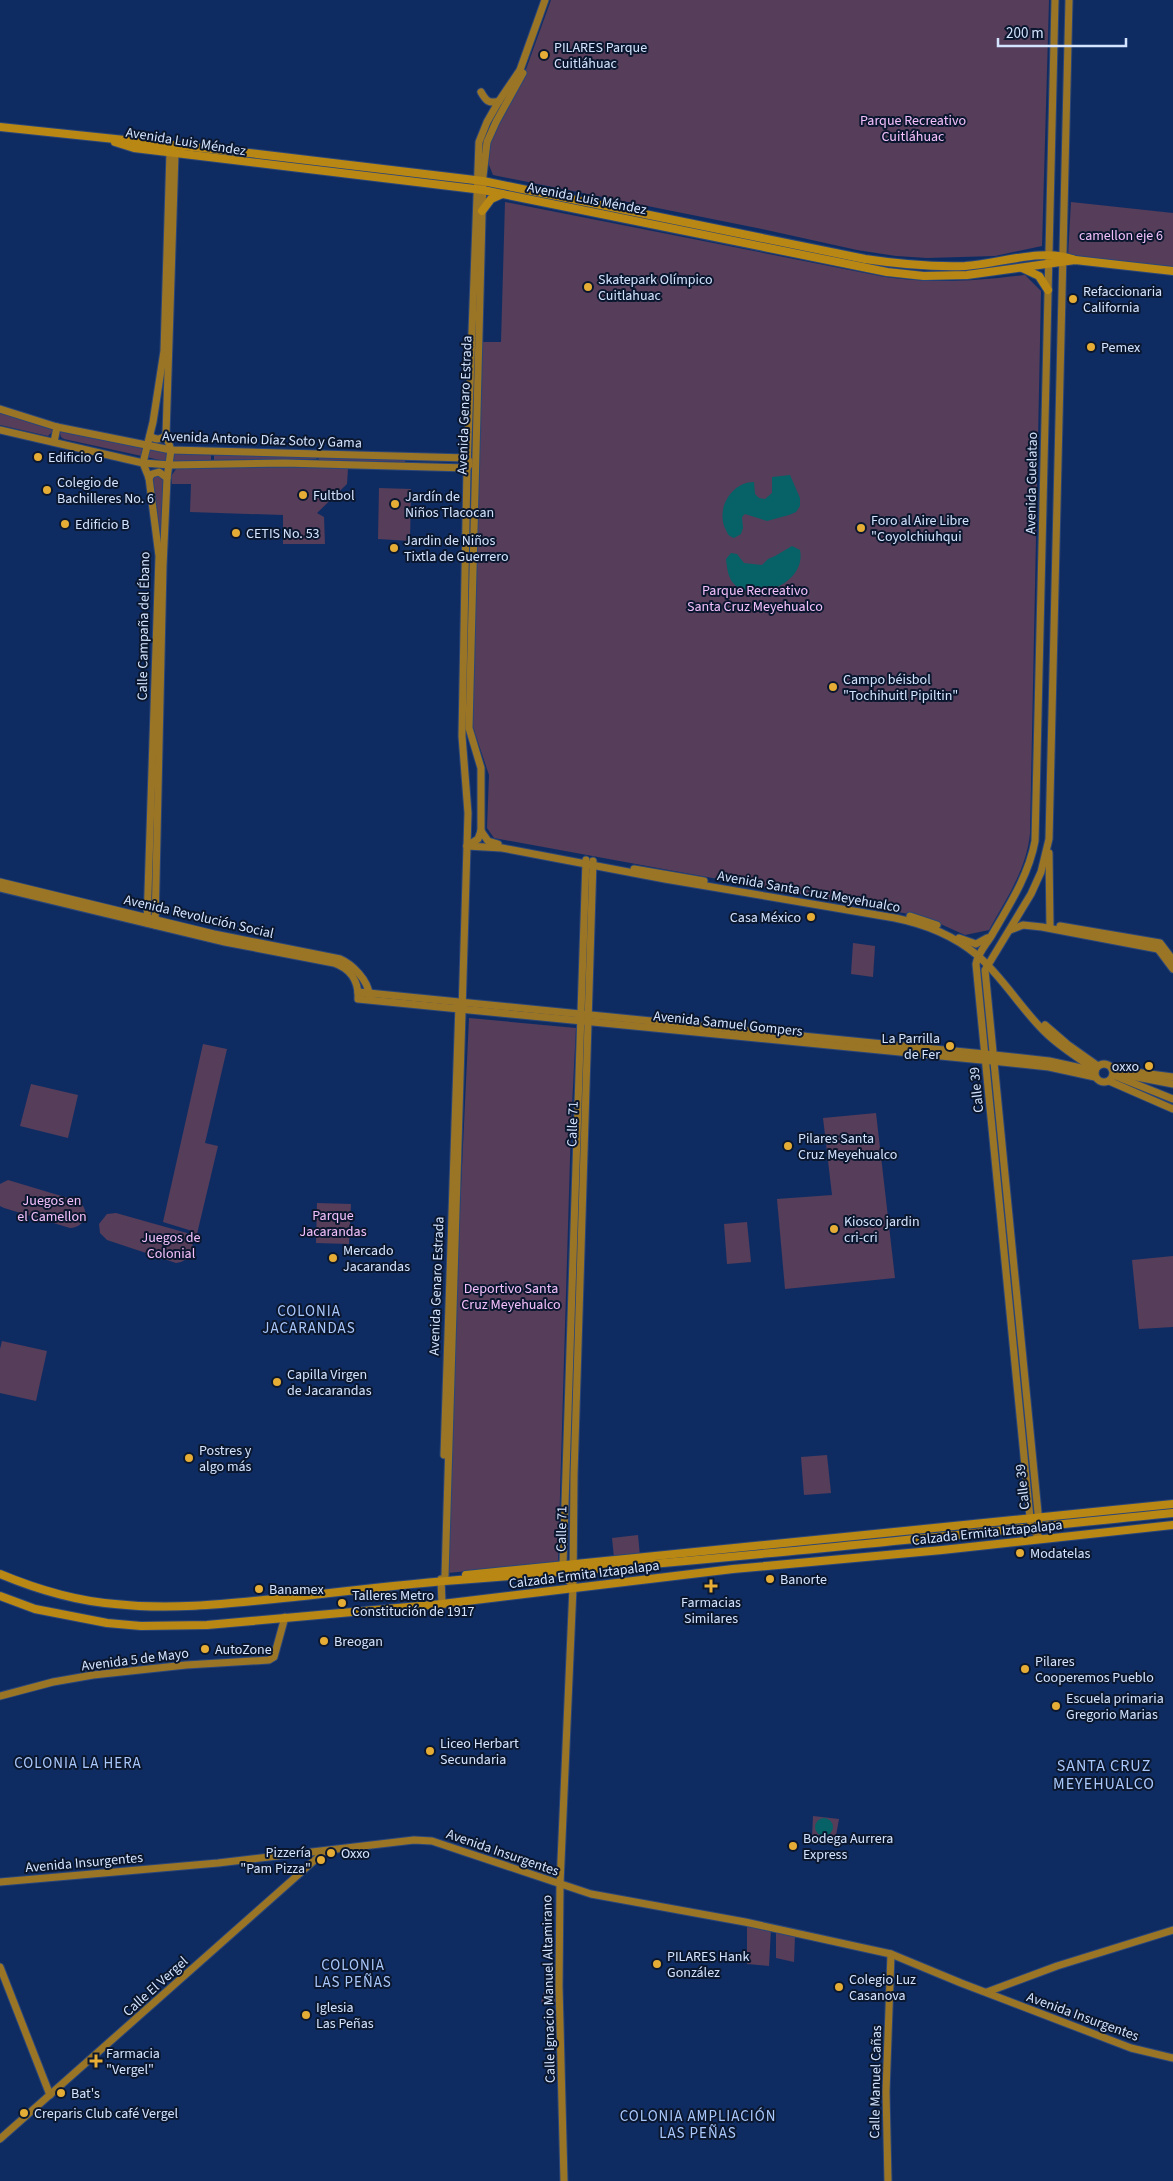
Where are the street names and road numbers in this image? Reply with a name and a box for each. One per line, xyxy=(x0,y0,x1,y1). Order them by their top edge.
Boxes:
street label: Avenida Luis Méndez xyxy=(124,123,247,161)
street label: Avenida Luis Méndez xyxy=(525,178,648,220)
street label: Avenida Genaro Estrada xyxy=(453,335,477,475)
street label: Avenida Antonio Díaz Soto y Gama xyxy=(162,427,362,453)
street label: Avenida Guelatao xyxy=(1021,432,1043,534)
street label: Calle Campaña del Ébano xyxy=(133,551,155,701)
street label: Avenida Santa Cruz Meyehualco xyxy=(716,866,902,918)
street label: Avenida Revolución Social xyxy=(122,890,276,944)
street label: Avenida Samuel Gompers xyxy=(652,1006,804,1042)
street label: Calle 39 xyxy=(965,1066,989,1114)
street label: Calle 71 xyxy=(562,1101,584,1147)
street label: Avenida Genaro Estrada xyxy=(425,1216,449,1356)
street label: Calle 39 xyxy=(1011,1463,1035,1511)
street label: Calle 71 xyxy=(552,1506,572,1552)
street label: Calzada Ermita Iztapalapa xyxy=(911,1515,1064,1551)
street label: Calzada Ermita Iztapalapa xyxy=(508,1556,661,1594)
street label: Avenida 5 de Mayo xyxy=(80,1643,190,1677)
street label: Avenida Insurgentes xyxy=(444,1824,562,1882)
street label: Avenida Insurgentes xyxy=(24,1848,144,1878)
street label: Calle Ignacio Manuel Altamirano xyxy=(537,1895,561,2083)
street label: Calle El Vergel xyxy=(119,1952,193,2022)
street label: Avenida Insurgentes xyxy=(1024,1987,1142,2047)
street label: Calle Manuel Cañas xyxy=(865,2025,887,2139)

